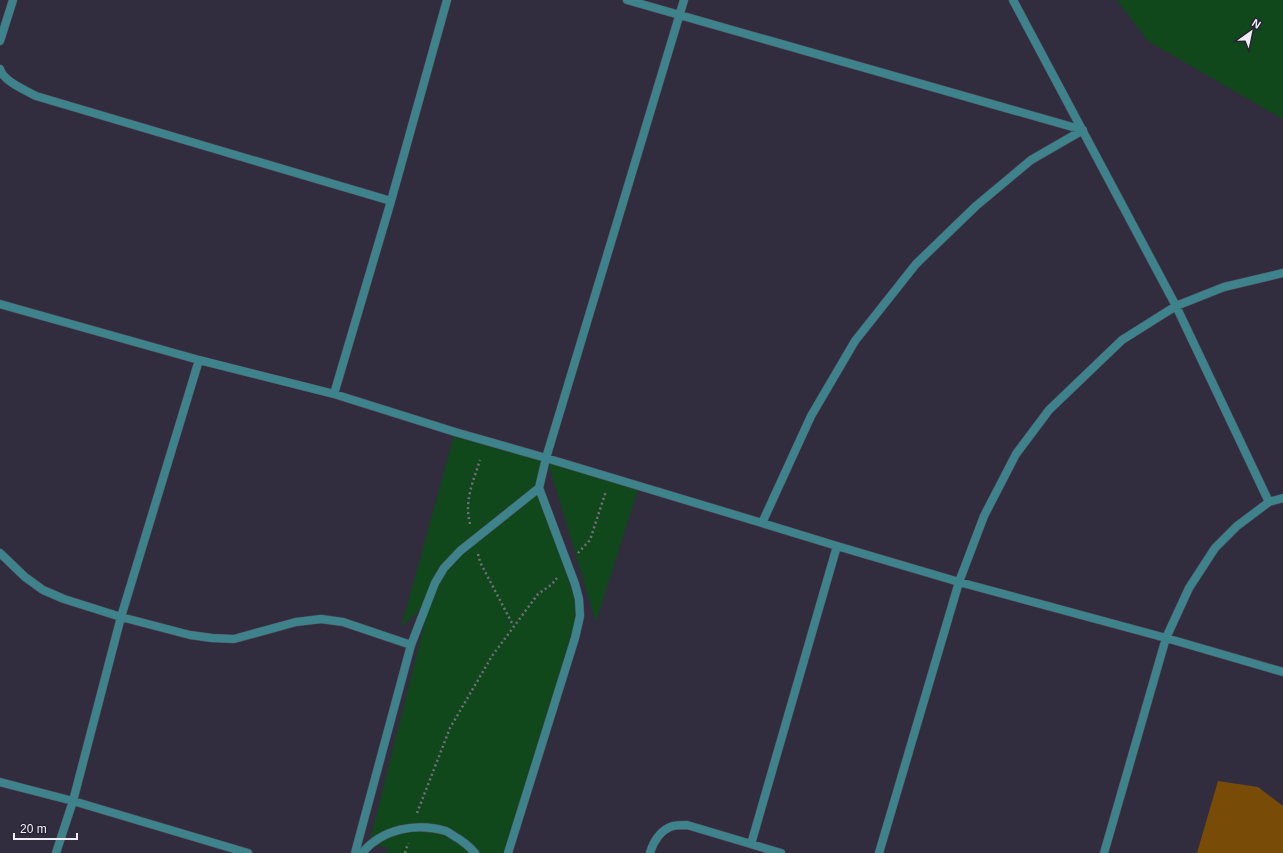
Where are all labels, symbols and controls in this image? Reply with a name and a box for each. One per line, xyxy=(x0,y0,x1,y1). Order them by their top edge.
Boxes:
north arrow xyxy=(1231,12,1271,52)
text: N xyxy=(1250,16,1263,31)
scale bar xyxy=(14,815,77,841)
text: 20 m xyxy=(20,822,47,836)

